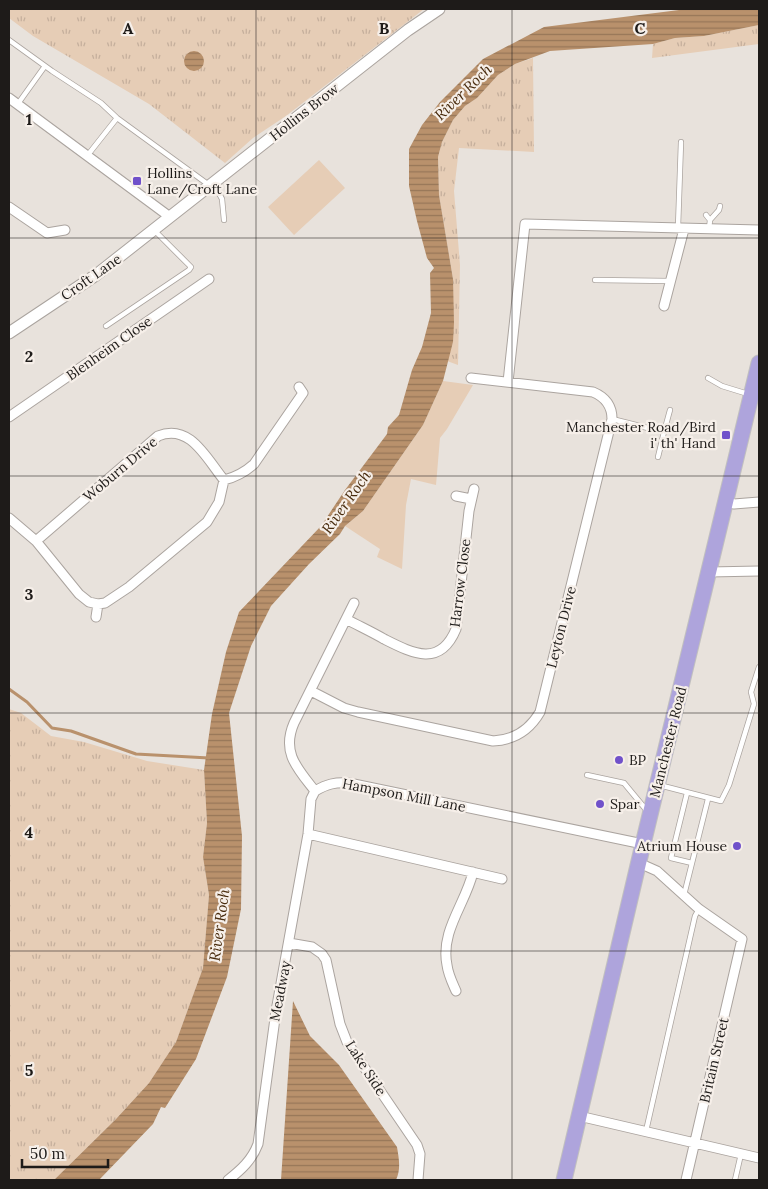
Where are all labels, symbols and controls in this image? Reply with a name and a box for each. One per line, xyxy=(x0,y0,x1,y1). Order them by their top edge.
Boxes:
text: A xyxy=(123,18,134,38)
text: B xyxy=(379,18,390,38)
text: C xyxy=(634,18,646,38)
water label: River Roch xyxy=(430,60,496,124)
street label: Hollins Brow xyxy=(266,79,343,145)
text: 1 xyxy=(26,109,32,129)
place label: Hollins Lane/Croft Lane xyxy=(147,164,258,198)
marker: Hollins Lane/Croft Lane xyxy=(131,175,143,187)
street label: Croft Lane xyxy=(57,249,125,304)
street label: Blenheim Close xyxy=(63,312,156,384)
text: 2 xyxy=(25,346,33,366)
place label: Manchester Road/Bird i' th' Hand xyxy=(566,418,716,452)
marker: Manchester Road/Bird i' th' Hand xyxy=(720,429,732,441)
street label: Woburn Drive xyxy=(79,432,161,505)
water label: River Roch xyxy=(317,466,375,537)
street label: Harrow Close xyxy=(446,537,474,628)
text: 3 xyxy=(25,584,34,604)
street label: Leyton Drive xyxy=(542,584,580,670)
street label: Manchester Road xyxy=(646,685,690,799)
place label: BP xyxy=(629,751,647,769)
marker: BP xyxy=(613,754,625,766)
street label: Hampson Mill Lane xyxy=(341,774,468,816)
place label: Spar xyxy=(610,795,640,813)
marker: Spar xyxy=(594,798,606,810)
text: 4 xyxy=(25,822,34,842)
place label: Atrium House xyxy=(636,837,727,855)
marker: Atrium House xyxy=(731,840,743,852)
water label: River Roch xyxy=(205,887,234,962)
street label: Meadway xyxy=(265,959,295,1023)
street label: Britain Street xyxy=(695,1015,733,1105)
street label: Lake Side xyxy=(342,1037,391,1099)
text: 5 xyxy=(25,1060,34,1080)
scale bar xyxy=(22,1136,109,1168)
text: 50 m xyxy=(30,1144,65,1163)

